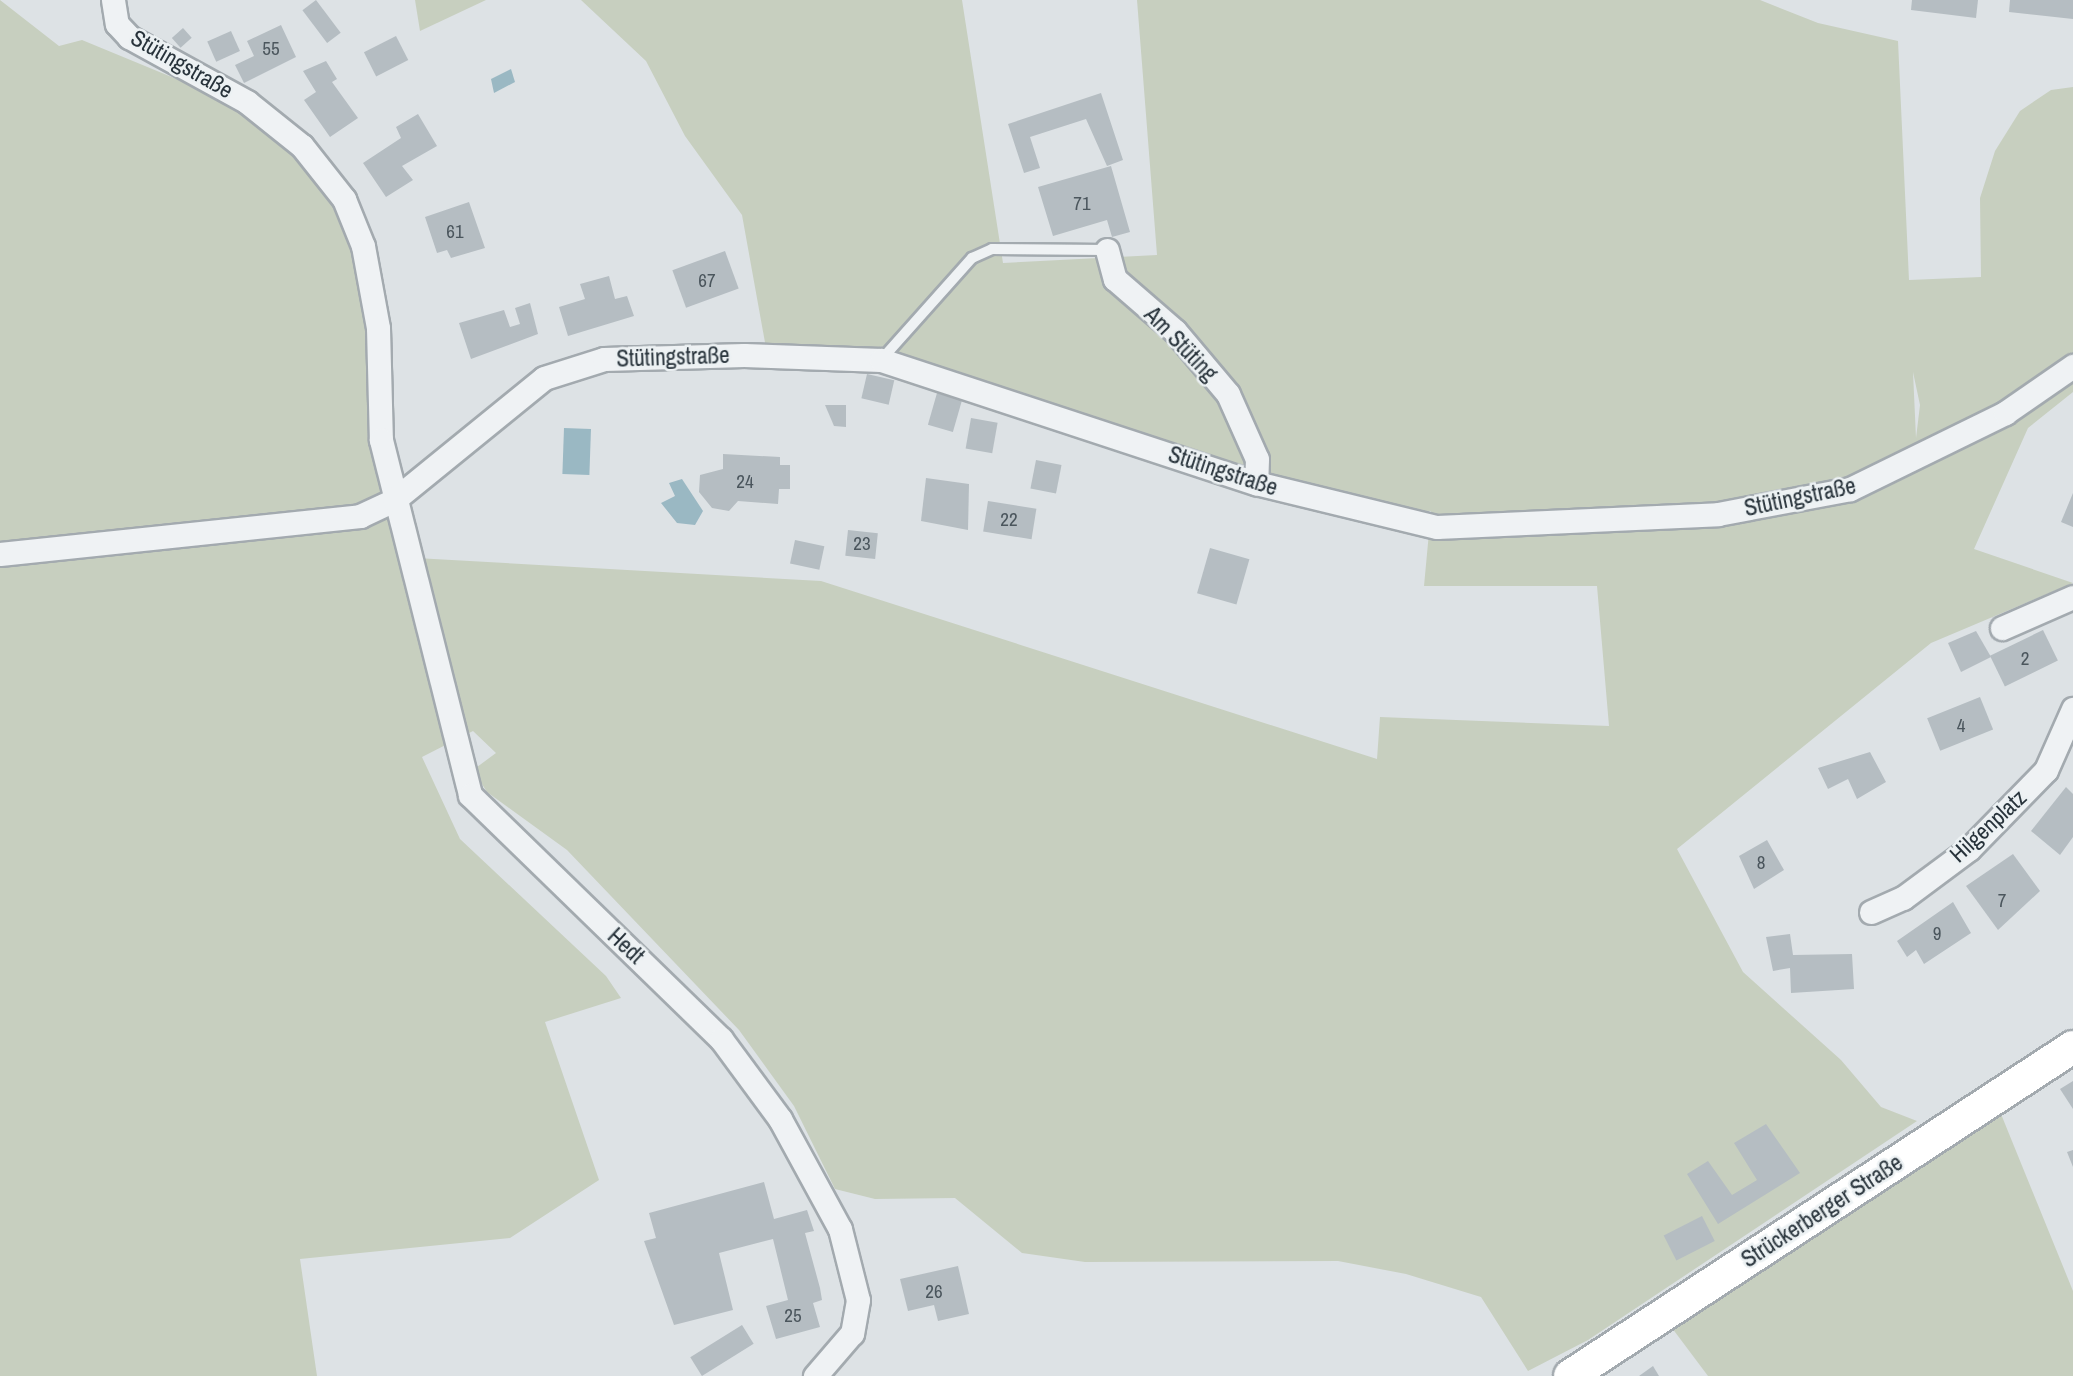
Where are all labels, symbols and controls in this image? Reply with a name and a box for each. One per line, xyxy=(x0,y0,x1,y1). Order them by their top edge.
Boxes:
street label: Stütingstraße xyxy=(126,24,238,104)
house number: 55 xyxy=(262,38,280,60)
house number: 71 xyxy=(1073,193,1091,215)
house number: 61 xyxy=(446,221,464,243)
house number: 67 xyxy=(698,270,716,292)
street label: Am Stüting xyxy=(1139,301,1223,387)
street label: Stütingstraße xyxy=(616,341,730,373)
street label: Stütingstraße xyxy=(1165,440,1281,502)
house number: 24 xyxy=(736,471,754,493)
street label: Stütingstraße xyxy=(1742,472,1858,522)
house number: 22 xyxy=(1000,509,1018,531)
house number: 23 xyxy=(853,533,871,555)
house number: 2 xyxy=(2021,648,2029,670)
house number: 4 xyxy=(1957,715,1965,737)
street label: Hilgenplatz xyxy=(1944,784,2032,868)
house number: 8 xyxy=(1757,852,1765,874)
house number: 7 xyxy=(1998,890,2006,912)
street label: Hedt xyxy=(602,922,650,970)
house number: 9 xyxy=(1933,923,1941,945)
street label: Strückerberger Straße xyxy=(1736,1149,1908,1273)
house number: 26 xyxy=(925,1281,943,1303)
house number: 25 xyxy=(784,1305,802,1327)

